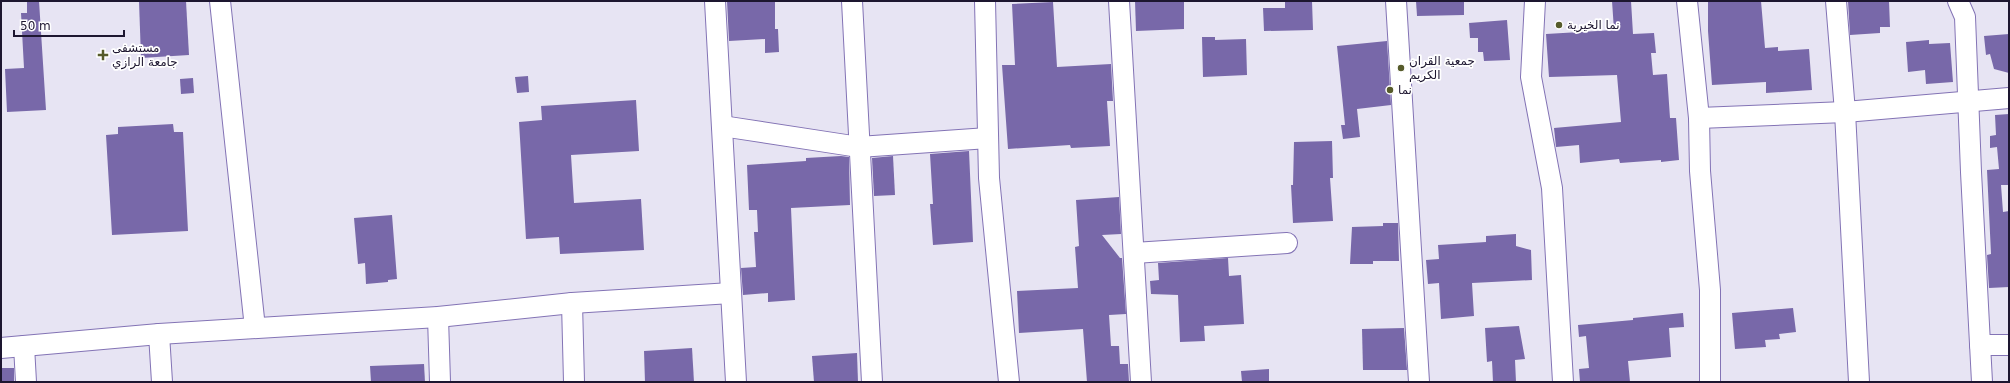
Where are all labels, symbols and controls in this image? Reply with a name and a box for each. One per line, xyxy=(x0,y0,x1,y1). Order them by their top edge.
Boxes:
scale bar xyxy=(14,12,124,38)
place label: نما الخيرية xyxy=(1567,18,1620,33)
text: 50 m xyxy=(20,19,51,33)
marker: نما الخيرية xyxy=(1554,20,1564,30)
place label: مستشفى جامعة الرازي xyxy=(112,41,178,70)
marker: مستشفى جامعة الرازي xyxy=(97,49,109,61)
place label: جمعية القران الكريم xyxy=(1409,54,1475,83)
marker: جمعية القران الكريم xyxy=(1396,63,1406,73)
place label: نما xyxy=(1398,83,1412,97)
marker: نما xyxy=(1385,85,1395,95)

